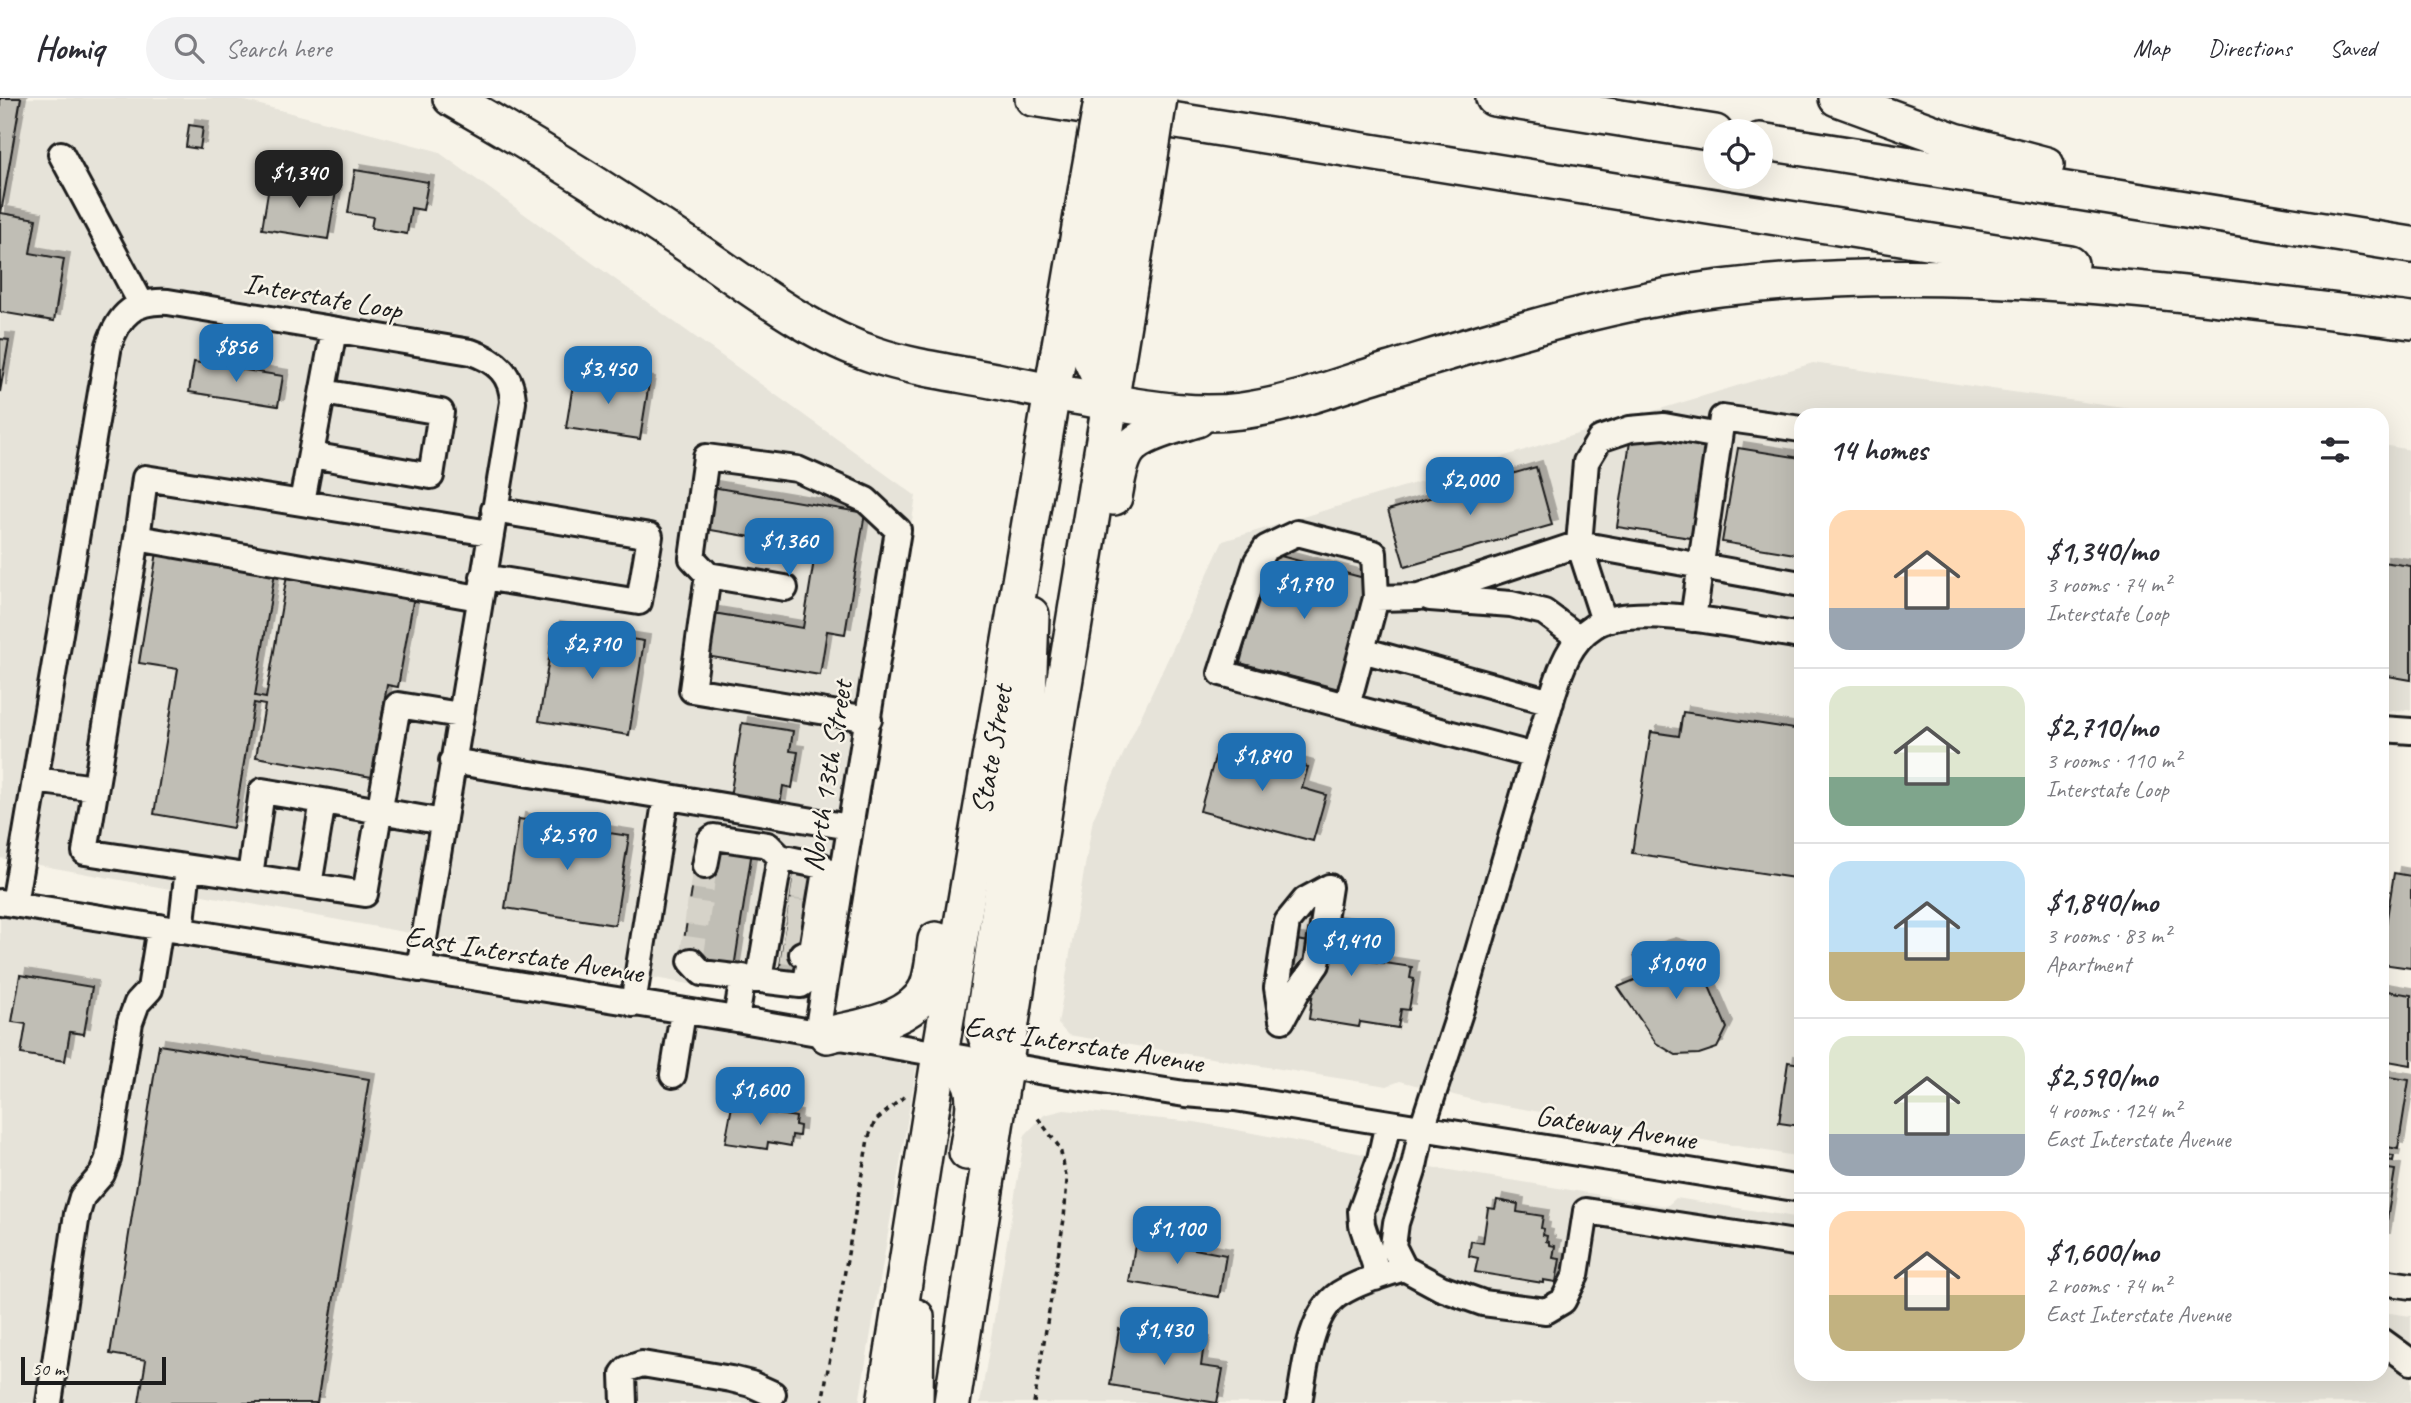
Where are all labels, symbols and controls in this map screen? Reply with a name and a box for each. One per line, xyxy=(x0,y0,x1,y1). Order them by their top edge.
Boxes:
search box xyxy=(146,17,636,80)
text: Homiq xyxy=(35,27,104,69)
icon: search xyxy=(170,29,208,67)
text: Search here xyxy=(226,32,331,65)
text: Map xyxy=(2133,33,2170,63)
text: Directions xyxy=(2208,33,2291,63)
text: Saved xyxy=(2329,33,2376,63)
map controls xyxy=(1703,119,1773,189)
button: locate xyxy=(1703,119,1773,189)
pin: $1,340 xyxy=(242,150,356,210)
text: $1,340 xyxy=(271,158,327,187)
street label: Interstate Loop xyxy=(241,263,407,329)
pin: $856 xyxy=(195,324,277,384)
text: $856 xyxy=(215,332,257,361)
pin: $3,450 xyxy=(551,346,665,406)
text: $3,450 xyxy=(580,354,636,383)
text: 14 homes xyxy=(1829,431,1927,469)
icon: filters xyxy=(2316,431,2354,469)
pin: $2,000 xyxy=(1413,458,1527,517)
text: $2,000 xyxy=(1442,465,1498,494)
pin: $1,360 xyxy=(732,518,846,578)
text: $1,360 xyxy=(761,526,817,555)
text: $1,340/mo xyxy=(2046,532,2158,570)
icon: home xyxy=(1885,538,1969,622)
pin: $1,790 xyxy=(1247,561,1361,621)
text: $1,790 xyxy=(1276,569,1332,598)
text: 3 rooms · 74 m² xyxy=(2046,570,2170,599)
text: Interstate Loop xyxy=(2046,599,2169,628)
pin: $2,710 xyxy=(535,622,649,681)
text: $2,710 xyxy=(564,629,620,658)
street label: North 13th Street xyxy=(793,675,861,874)
street label: State Street xyxy=(962,679,1022,817)
text: $2,710/mo xyxy=(2046,708,2158,746)
icon: home xyxy=(1885,714,1969,798)
pin: $1,840 xyxy=(1205,734,1319,793)
text: $1,840 xyxy=(1234,741,1290,770)
text: 3 rooms · 110 m² xyxy=(2046,746,2181,775)
text: Interstate Loop xyxy=(2046,775,2169,804)
pin: $2,590 xyxy=(510,812,624,872)
text: $2,590 xyxy=(539,820,595,849)
text: $1,840/mo xyxy=(2046,883,2158,921)
icon: home xyxy=(1885,889,1969,973)
street label: East Interstate Avenue xyxy=(402,916,648,992)
pin: $1,410 xyxy=(1294,918,1408,978)
text: 3 rooms · 83 m² xyxy=(2046,921,2170,950)
text: $1,410 xyxy=(1323,926,1379,955)
pin: $1,040 xyxy=(1619,942,1733,1001)
text: $1,040 xyxy=(1648,949,1704,978)
text: Apartment xyxy=(2046,950,2131,979)
street label: East Interstate Avenue xyxy=(962,1006,1208,1082)
text: $2,590/mo xyxy=(2046,1058,2157,1096)
icon: home xyxy=(1885,1064,1969,1148)
pin: $1,600 xyxy=(703,1068,817,1127)
text: $1,600 xyxy=(732,1075,788,1104)
street label: Gateway Avenue xyxy=(1533,1096,1701,1159)
text: 4 rooms · 124 m² xyxy=(2046,1096,2181,1125)
text: East Interstate Avenue xyxy=(2046,1125,2230,1154)
pin: $1,100 xyxy=(1120,1206,1234,1266)
text: $1,100 xyxy=(1149,1214,1205,1243)
text: $1,600/mo xyxy=(2046,1233,2159,1271)
icon: home xyxy=(1885,1239,1969,1323)
text: 2 rooms · 74 m² xyxy=(2046,1271,2170,1300)
text: East Interstate Avenue xyxy=(2046,1300,2230,1329)
pin: $1,430 xyxy=(1107,1308,1221,1367)
text: $1,430 xyxy=(1136,1315,1192,1344)
scale bar xyxy=(21,1354,166,1386)
text: 50 m xyxy=(32,1357,64,1381)

